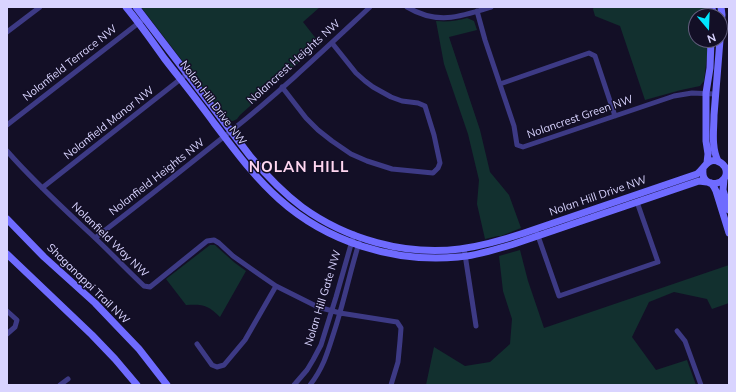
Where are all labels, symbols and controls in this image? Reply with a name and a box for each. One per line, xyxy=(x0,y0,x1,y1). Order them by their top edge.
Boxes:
north arrow xyxy=(688,8,728,48)
street label: Nolancrest Heights NW xyxy=(245,17,343,107)
street label: Nolanfield Terrace NW xyxy=(20,22,120,104)
text: N xyxy=(705,30,718,46)
street label: Nolan Hill Drive NW xyxy=(177,58,249,148)
street label: Nolanfield Manor NW xyxy=(61,84,157,162)
street label: Nolancrest Green NW xyxy=(525,93,635,141)
street label: Nolanfield Heights NW xyxy=(107,136,207,218)
district label: NOLAN HILL xyxy=(249,158,349,176)
street label: Nolan Hill Drive NW xyxy=(548,173,648,219)
street label: Nolanfield Way NW xyxy=(69,200,151,280)
street label: Shaganappi Trail NW xyxy=(44,241,132,327)
street label: Nolan Hill Gate NW xyxy=(302,248,344,348)

